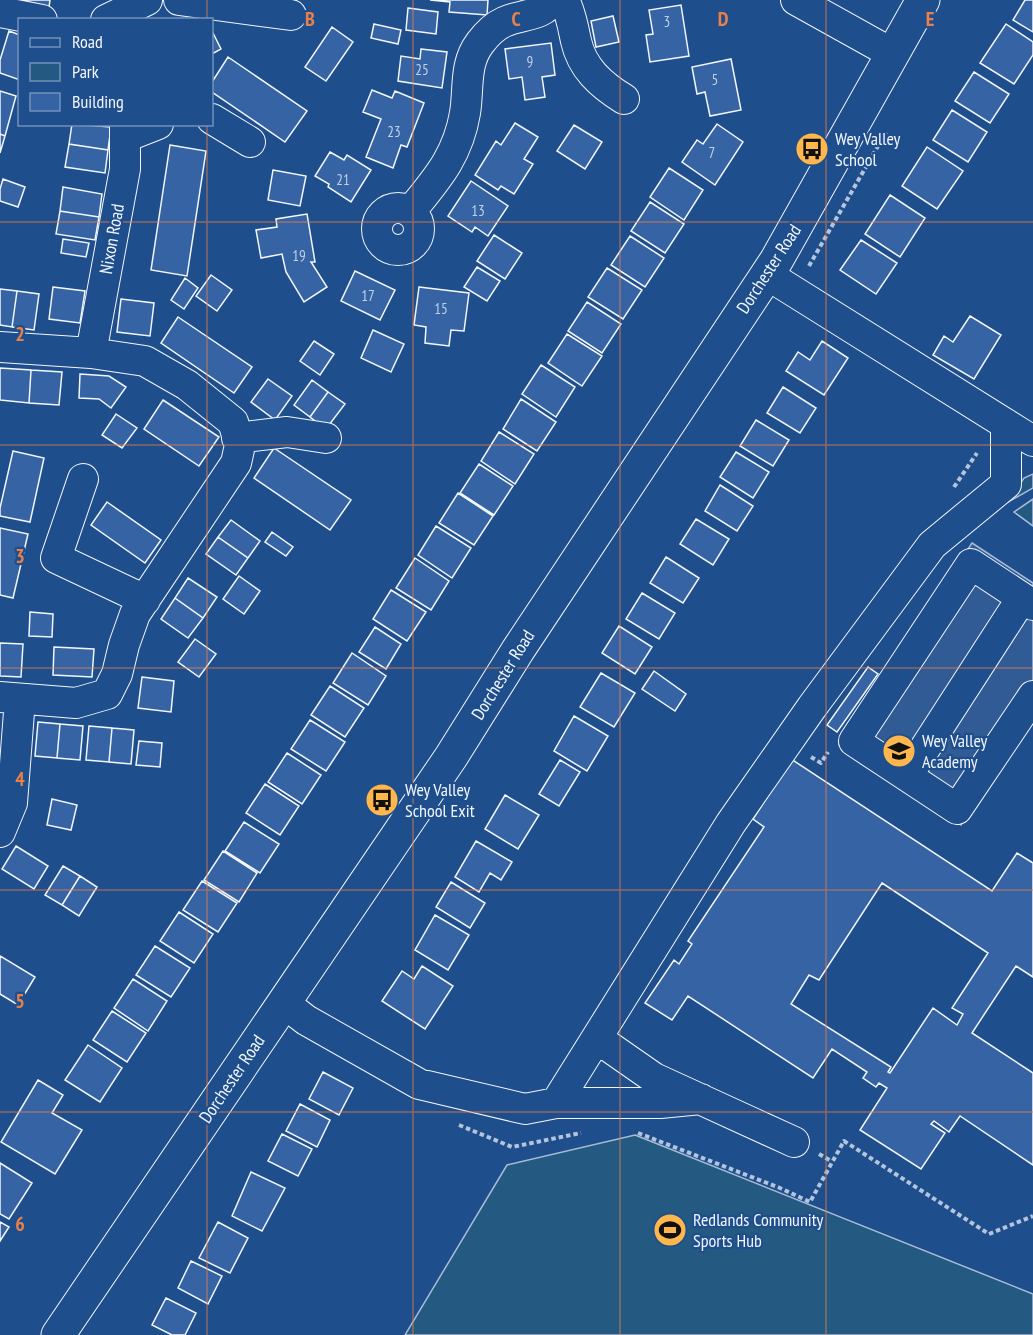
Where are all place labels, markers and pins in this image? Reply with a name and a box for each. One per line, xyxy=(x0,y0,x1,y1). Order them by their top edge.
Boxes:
place label: Wey Valley School xyxy=(835,127,901,171)
bus stop icon: Wey Valley School xyxy=(794,131,830,167)
place label: Wey Valley Academy xyxy=(922,729,988,773)
school or university icon: Wey Valley Academy xyxy=(881,733,917,769)
place label: Wey Valley School Exit xyxy=(405,778,475,822)
bus stop icon: Wey Valley School Exit xyxy=(364,782,400,818)
place label: Redlands Community Sports Hub xyxy=(693,1208,824,1252)
sports icon: Redlands Community Sports Hub xyxy=(652,1212,688,1248)

